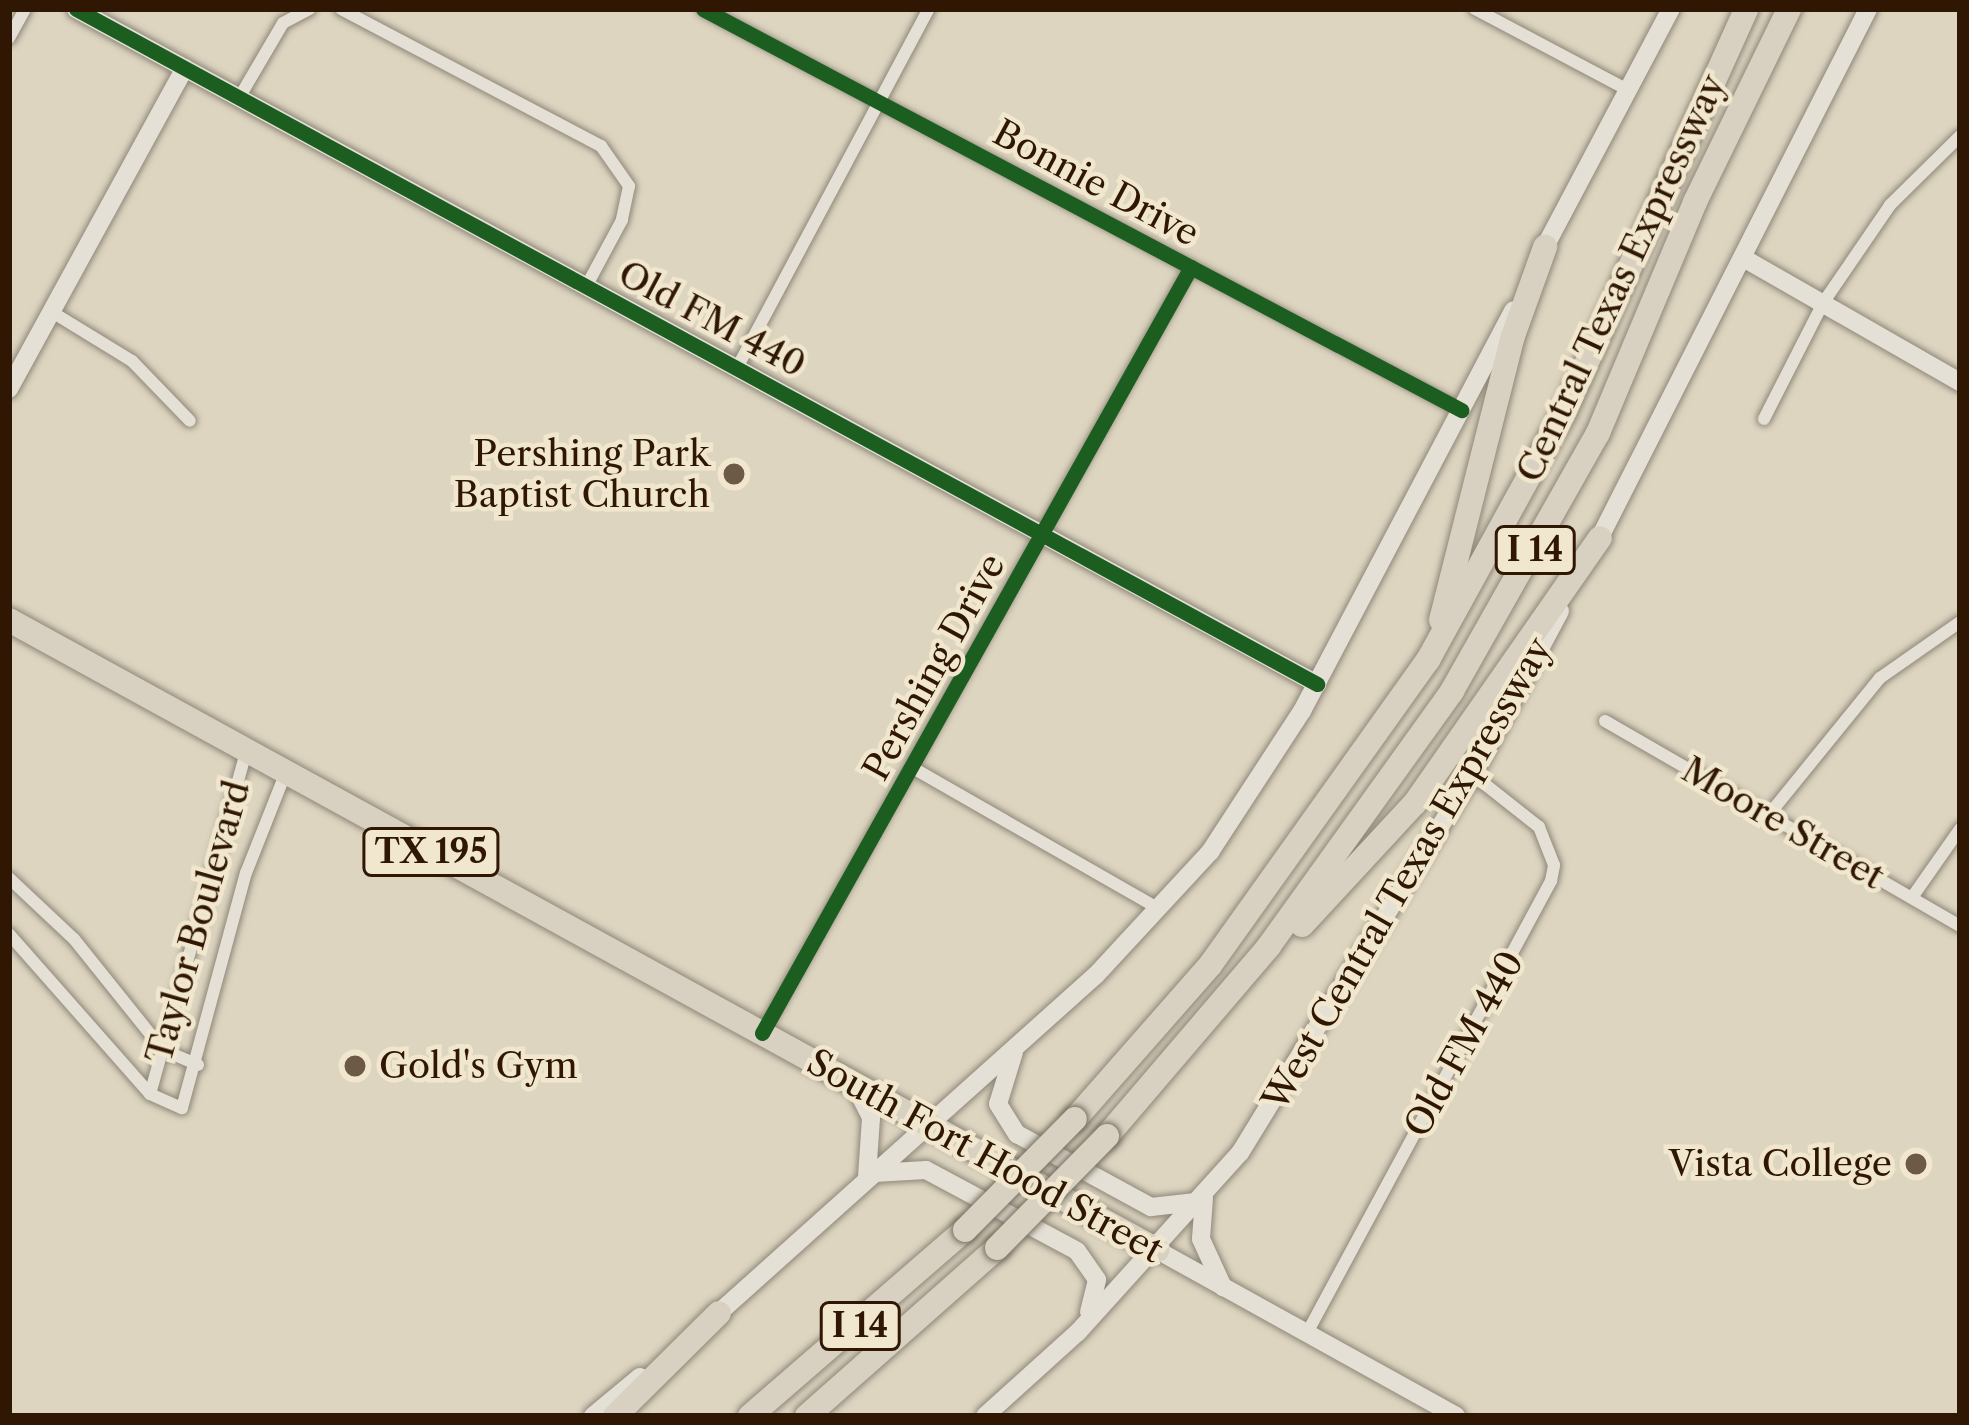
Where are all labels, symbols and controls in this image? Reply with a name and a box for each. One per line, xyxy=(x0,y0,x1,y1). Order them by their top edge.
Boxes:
street label: Central Texas Expressway xyxy=(1507,67,1735,489)
street label: Bonnie Drive xyxy=(986,111,1206,255)
street label: Old FM 440 xyxy=(611,252,813,386)
place label: Pershing Park Baptist Church xyxy=(454,431,710,516)
marker: Pershing Park Baptist Church xyxy=(721,461,747,487)
road number: I 14 xyxy=(1493,523,1577,577)
street label: Pershing Drive xyxy=(854,546,1014,788)
street label: West Central Texas Expressway xyxy=(1253,629,1561,1119)
street label: Moore Street xyxy=(1674,748,1892,898)
street label: Taylor Boulevard xyxy=(137,775,259,1069)
road number: TX 195 xyxy=(362,825,500,879)
street label: Old FM 440 xyxy=(1395,944,1533,1144)
street label: South Fort Hood Street xyxy=(800,1040,1170,1272)
place label: Gold's Gym xyxy=(379,1044,578,1088)
marker: Gold's Gym xyxy=(342,1053,368,1079)
place label: Vista College xyxy=(1668,1142,1892,1186)
marker: Vista College xyxy=(1903,1151,1929,1177)
road number: I 14 xyxy=(818,1299,902,1353)

